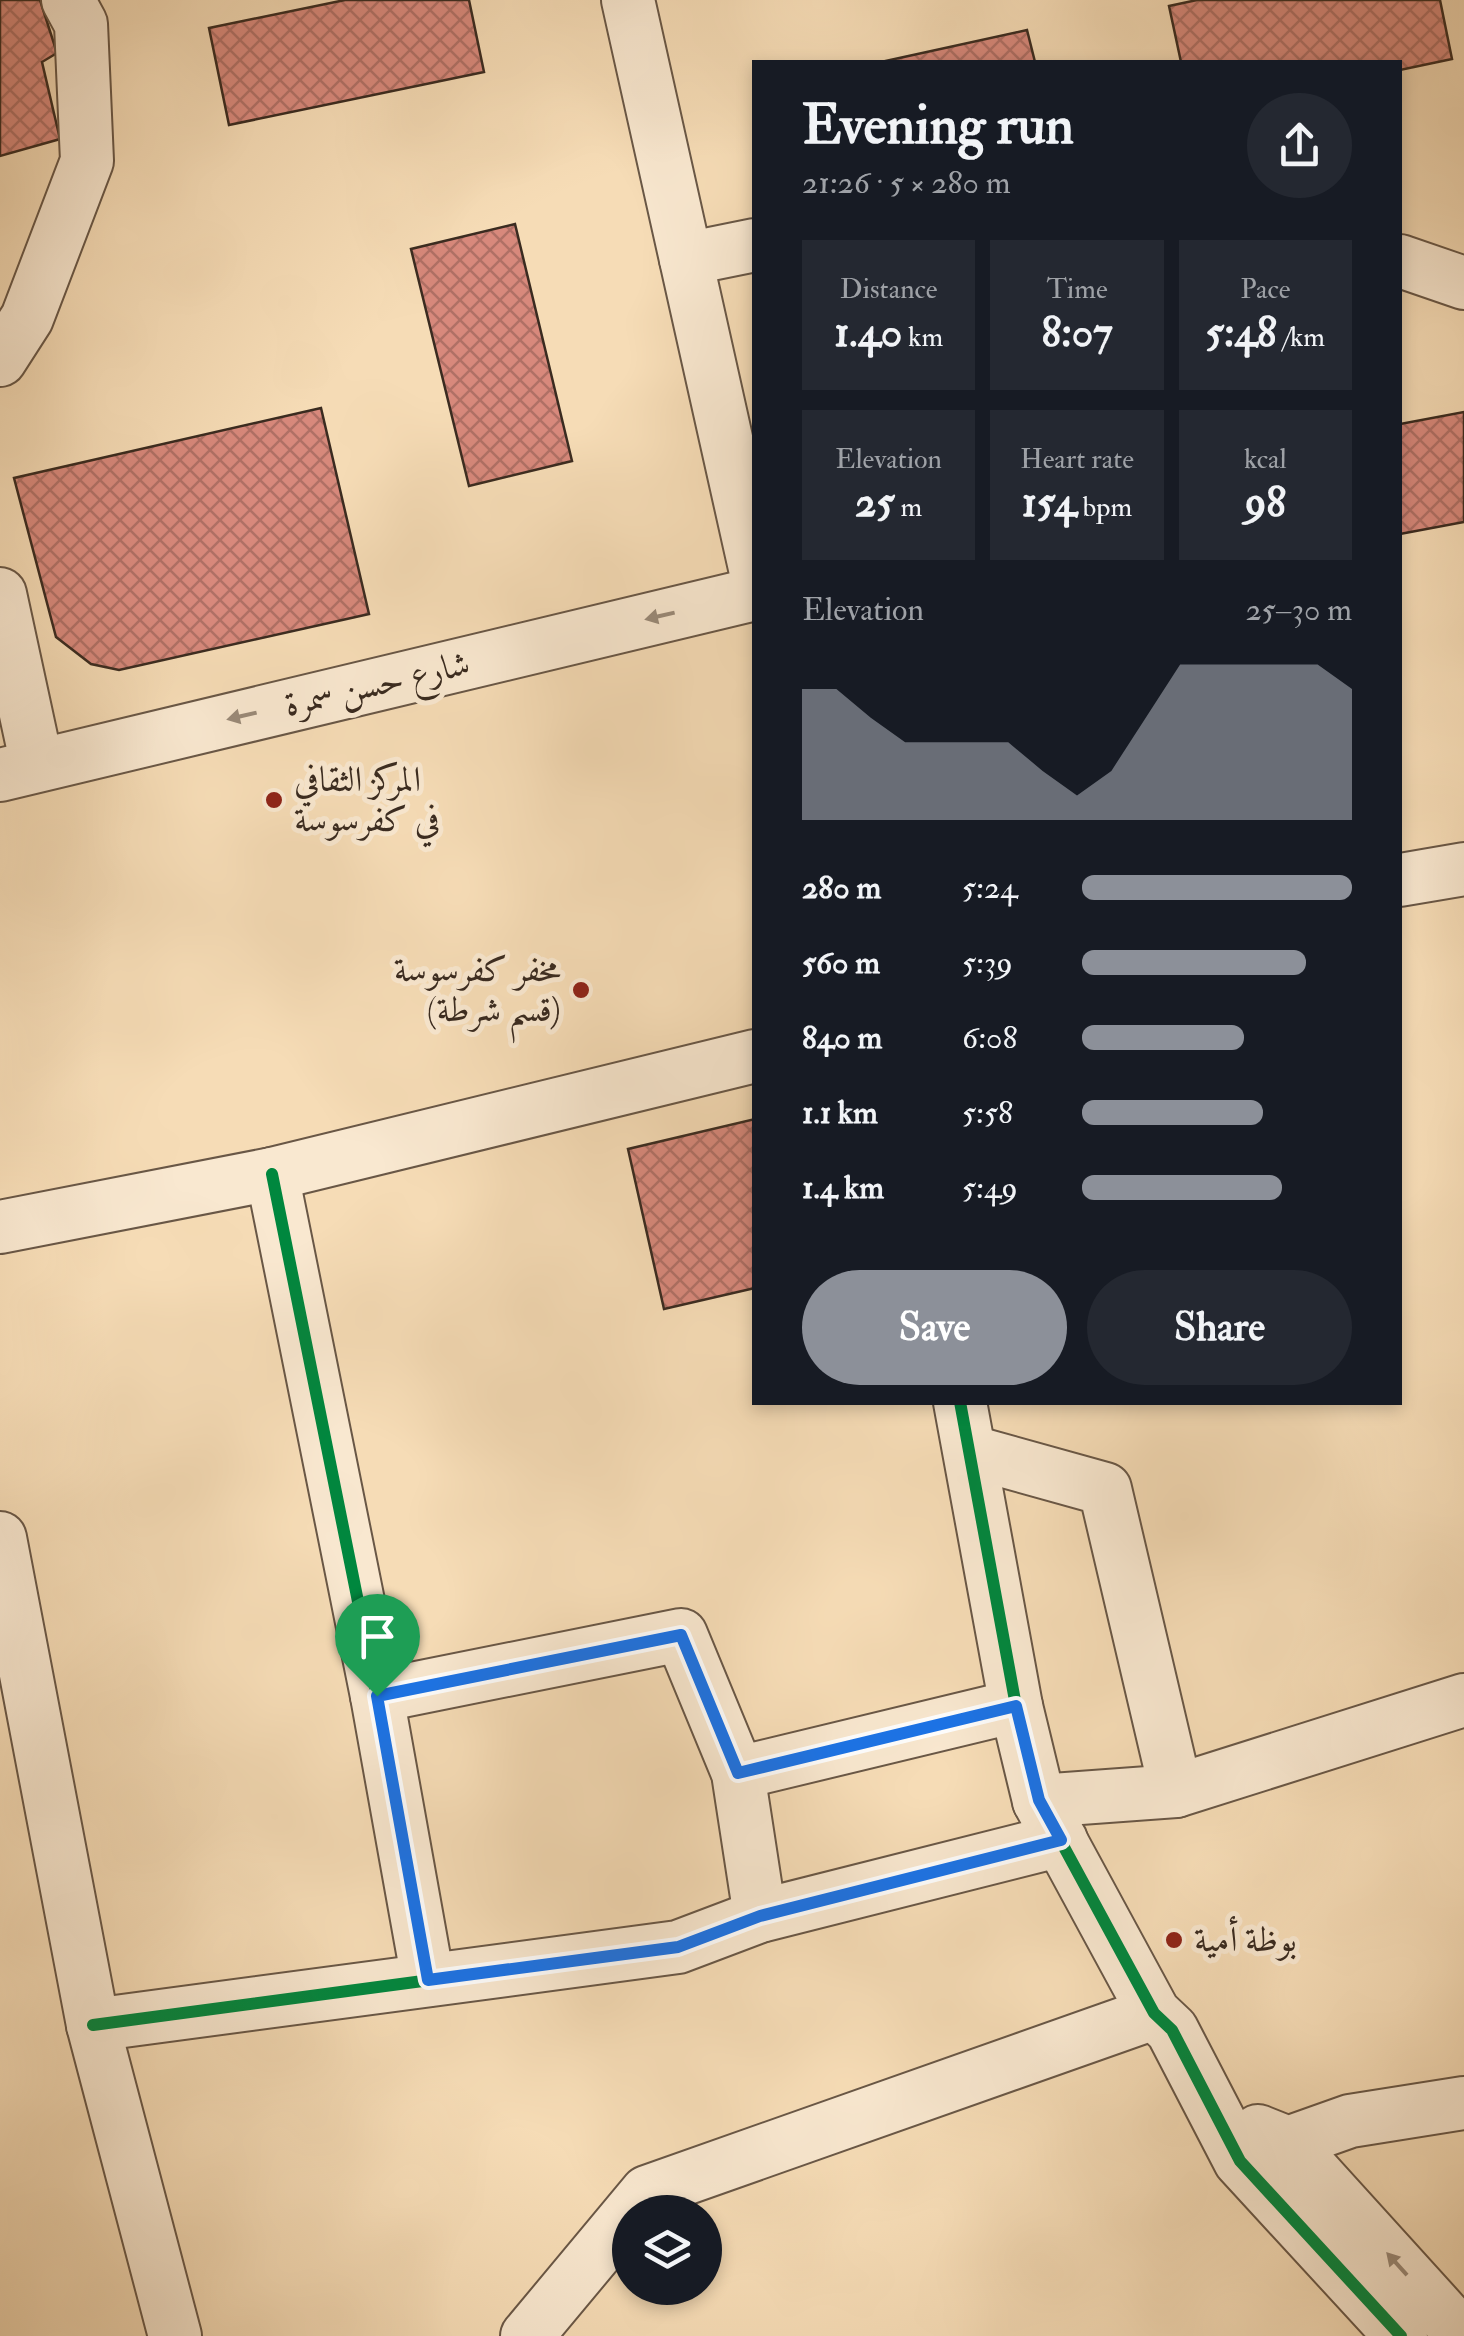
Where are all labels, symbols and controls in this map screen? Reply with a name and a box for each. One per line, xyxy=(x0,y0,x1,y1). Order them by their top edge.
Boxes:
text: Evening run xyxy=(802,91,1074,160)
button: share xyxy=(1247,93,1352,198)
text: 21:26 · 5 × 280 m xyxy=(802,163,1010,203)
text: Distance xyxy=(840,272,938,307)
text: Time xyxy=(1046,272,1108,307)
text: Pace xyxy=(1240,272,1290,307)
text: 1.40 xyxy=(834,307,902,359)
text: 8:07 xyxy=(1042,307,1112,359)
text: 5:48 xyxy=(1206,307,1277,359)
text: km xyxy=(902,320,943,355)
text: /km xyxy=(1277,320,1325,355)
text: Elevation xyxy=(835,442,942,477)
text: Heart rate xyxy=(1020,442,1134,477)
text: kcal xyxy=(1244,442,1287,477)
text: 25 xyxy=(855,477,895,529)
text: 154 xyxy=(1022,477,1077,529)
text: 98 xyxy=(1245,477,1286,529)
text: m xyxy=(895,490,922,525)
text: bpm xyxy=(1077,490,1132,525)
text: Elevation xyxy=(802,590,924,630)
text: 25–30 m xyxy=(1245,590,1352,630)
one-way arrow xyxy=(644,609,675,624)
street label: شارع حسن سمرة xyxy=(280,641,475,733)
one-way arrow xyxy=(226,709,257,725)
place label: المركز الثقافي في كفرسوسة xyxy=(294,758,440,848)
marker: المركز الثقافي في كفرسوسة xyxy=(263,789,285,811)
text: 280 m xyxy=(802,868,881,908)
text: 5:24 xyxy=(962,868,1017,908)
text: 560 m xyxy=(802,943,880,983)
text: 5:39 xyxy=(962,943,1013,983)
place label: مخفر كفرسوسة (قسم شرطة) xyxy=(394,948,561,1044)
marker: مخفر كفرسوسة (قسم شرطة) xyxy=(570,979,592,1001)
text: 840 m xyxy=(802,1018,882,1058)
text: 6:08 xyxy=(962,1018,1017,1058)
text: 1.1 km xyxy=(802,1093,878,1133)
text: 5:58 xyxy=(962,1093,1013,1133)
text: 1.4 km xyxy=(802,1168,884,1208)
text: 5:49 xyxy=(962,1168,1018,1208)
button: Save xyxy=(802,1270,1067,1385)
button: Share xyxy=(1087,1270,1352,1385)
pin xyxy=(335,1594,420,1697)
icon: arrive xyxy=(350,1609,405,1664)
place label: بوظة أمية xyxy=(1194,1915,1297,1962)
marker: بوظة أمية xyxy=(1163,1929,1185,1951)
map controls xyxy=(612,2195,722,2305)
button: layers xyxy=(612,2195,722,2305)
one-way arrow xyxy=(1386,2252,1409,2276)

